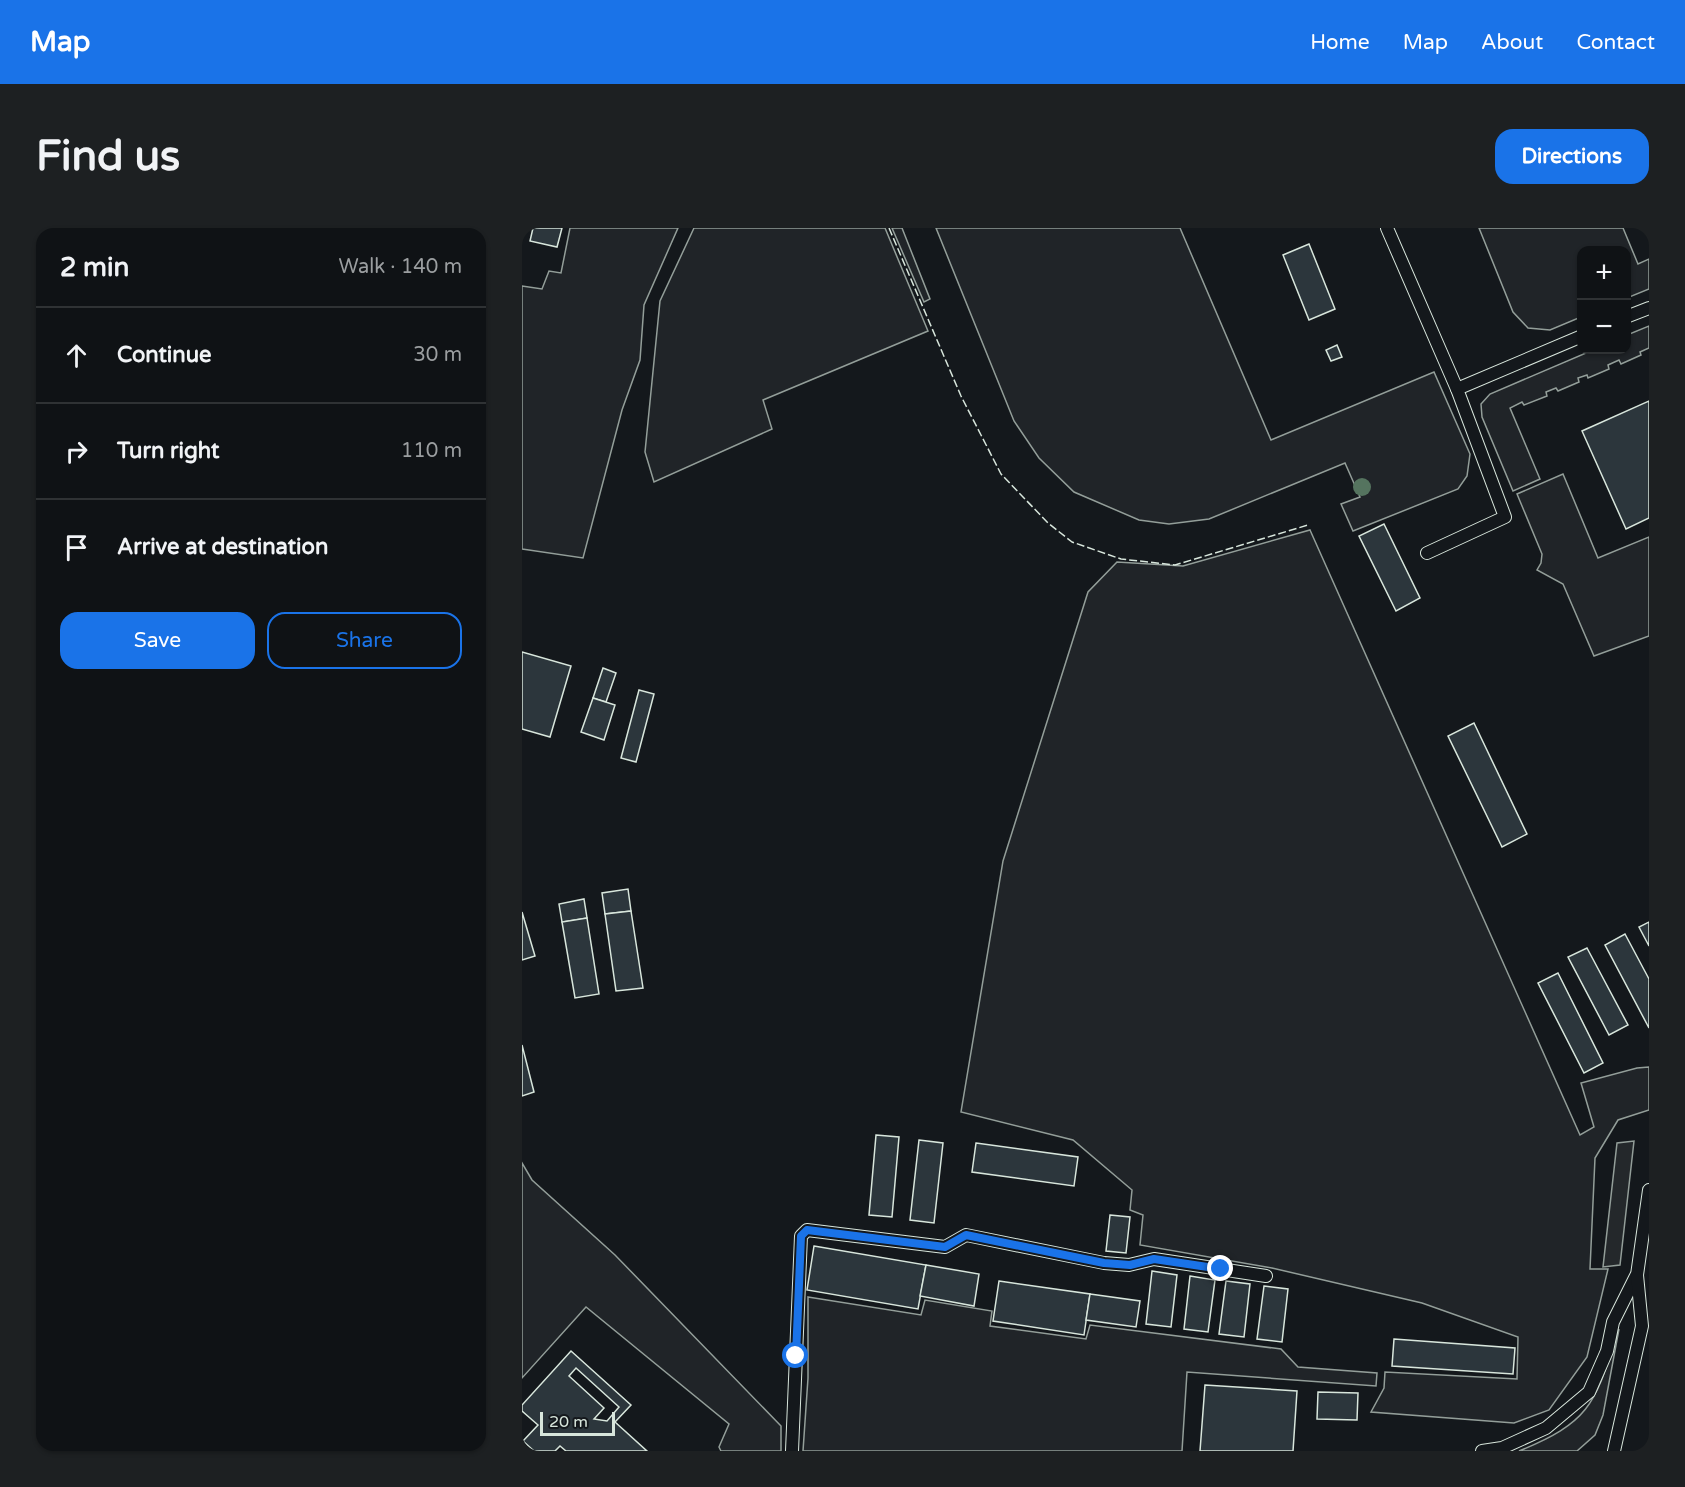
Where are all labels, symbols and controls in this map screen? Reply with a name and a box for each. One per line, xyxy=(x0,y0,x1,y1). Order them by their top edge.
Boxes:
text: Map xyxy=(30,25,90,59)
text: Home xyxy=(1310,30,1370,55)
text: Map xyxy=(1403,30,1448,55)
text: About xyxy=(1481,30,1543,55)
text: Contact xyxy=(1576,30,1655,55)
button: Directions xyxy=(1495,129,1649,184)
text: Find us xyxy=(36,131,180,182)
map controls xyxy=(1577,246,1631,354)
button: + xyxy=(1577,246,1631,300)
text: 2 min xyxy=(60,252,129,283)
text: Walk · 140 m xyxy=(339,255,462,279)
button: − xyxy=(1577,300,1631,354)
icon: ahead xyxy=(60,339,93,372)
text: Continue xyxy=(117,342,212,368)
text: 30 m xyxy=(413,343,462,367)
icon: right xyxy=(60,435,93,468)
text: Turn right xyxy=(117,438,219,464)
text: 110 m xyxy=(401,439,462,463)
icon: arrive xyxy=(60,531,93,564)
text: Arrive at destination xyxy=(117,534,328,560)
button: Save xyxy=(60,612,255,669)
button: Share xyxy=(267,612,462,669)
route end xyxy=(1207,1255,1233,1281)
route start xyxy=(782,1342,808,1368)
scale bar xyxy=(540,1409,615,1436)
text: 20 m xyxy=(549,1412,588,1432)

